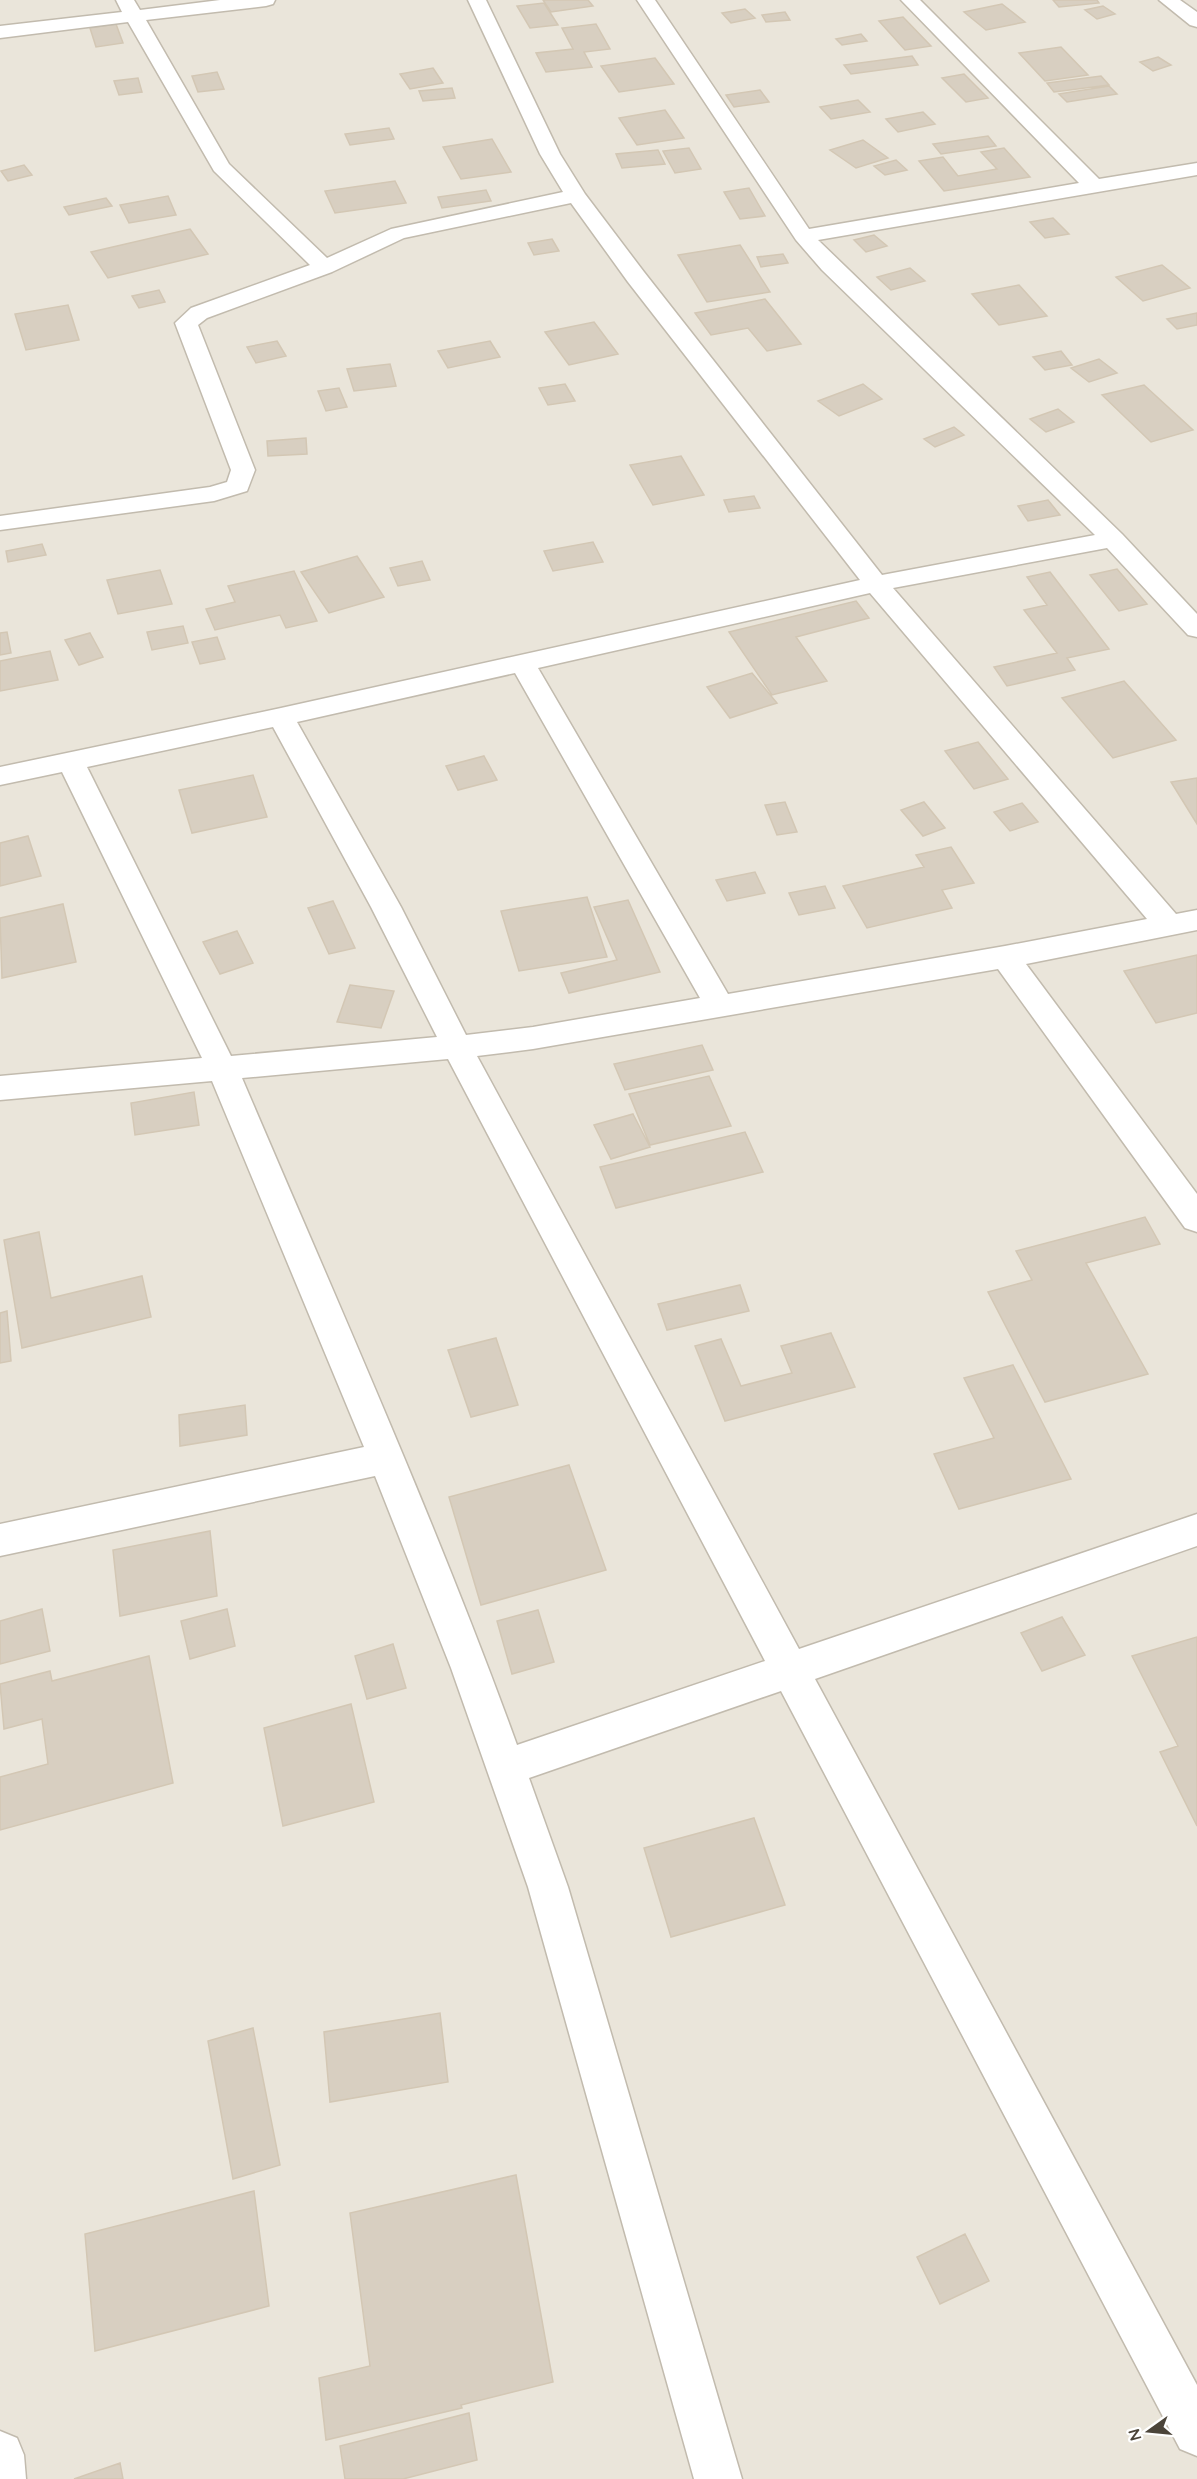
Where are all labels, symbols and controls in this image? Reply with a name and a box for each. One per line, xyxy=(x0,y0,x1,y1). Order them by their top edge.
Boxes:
north arrow xyxy=(1119,2401,1179,2461)
text: N xyxy=(1123,2427,1146,2443)

